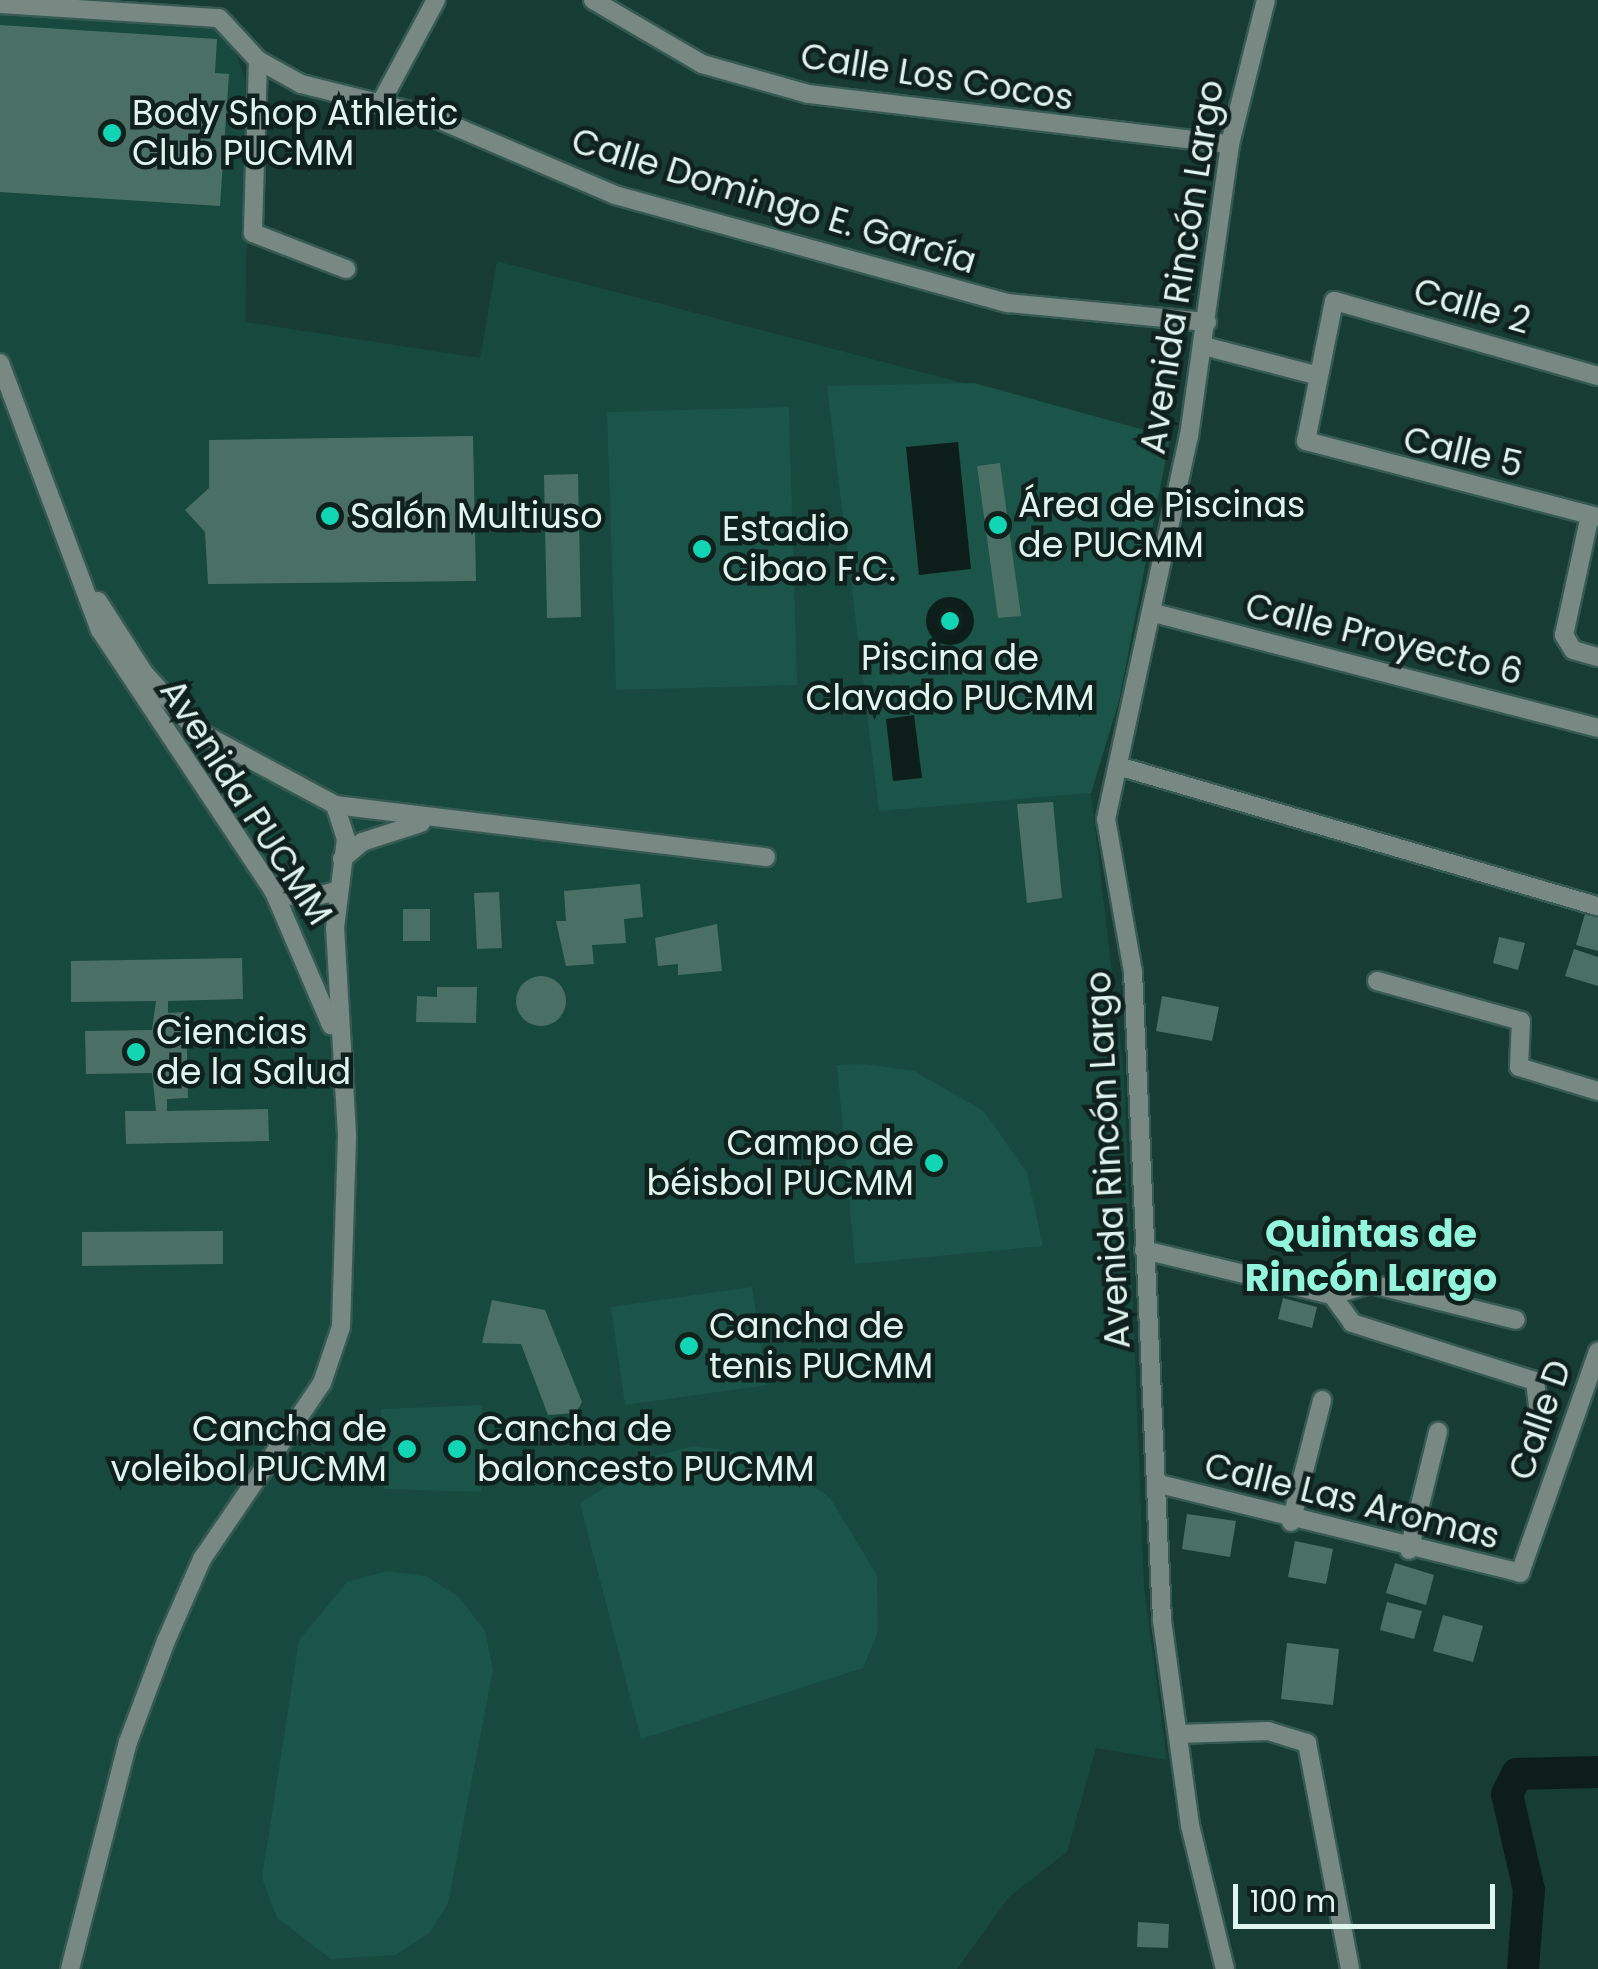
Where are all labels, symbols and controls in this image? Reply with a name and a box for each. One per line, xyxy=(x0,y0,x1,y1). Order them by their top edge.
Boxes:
street label: Calle Los Cocos xyxy=(798,35,1076,119)
street label: Avenida Rincón Largo xyxy=(1132,77,1232,457)
place label: Body Shop Athletic Club PUCMM xyxy=(132,92,459,174)
street label: Calle Domingo E. García xyxy=(567,119,981,283)
marker: Body Shop Athletic Club PUCMM xyxy=(101,122,123,144)
street label: Calle 2 xyxy=(1409,269,1535,343)
street label: Calle 5 xyxy=(1399,418,1527,486)
place label: Área de Piscinas de PUCMM xyxy=(1018,484,1305,566)
place label: Salón Multiuso xyxy=(350,495,603,537)
marker: Salón Multiuso xyxy=(319,505,341,527)
place label: Estadio Cibao F.C. xyxy=(722,508,896,590)
marker: Área de Piscinas de PUCMM xyxy=(987,514,1009,536)
marker: Estadio Cibao F.C. xyxy=(691,538,713,560)
street label: Calle Proyecto 6 xyxy=(1241,584,1527,694)
marker: Piscina de Clavado PUCMM xyxy=(939,610,961,632)
place label: Piscina de Clavado PUCMM xyxy=(805,637,1095,719)
street label: Avenida PUCMM xyxy=(151,672,341,932)
street label: Avenida Rincón Largo xyxy=(1077,970,1139,1350)
place label: Ciencias de la Salud xyxy=(156,1011,351,1093)
marker: Ciencias de la Salud xyxy=(125,1041,147,1063)
place label: Campo de béisbol PUCMM xyxy=(647,1122,914,1204)
marker: Campo de béisbol PUCMM xyxy=(923,1152,945,1174)
district label: Quintas de Rincón Largo xyxy=(1245,1211,1497,1300)
place label: Cancha de tenis PUCMM xyxy=(709,1305,933,1387)
marker: Cancha de tenis PUCMM xyxy=(678,1335,700,1357)
street label: Calle D xyxy=(1500,1355,1580,1485)
place label: Cancha de voleibol PUCMM xyxy=(111,1408,387,1490)
place label: Cancha de baloncesto PUCMM xyxy=(477,1408,815,1490)
marker: Cancha de voleibol PUCMM xyxy=(396,1438,418,1460)
marker: Cancha de baloncesto PUCMM xyxy=(446,1438,468,1460)
street label: Calle Las Aromas xyxy=(1200,1444,1504,1558)
scale bar xyxy=(1238,1864,1500,1926)
text: 100 m xyxy=(1250,1880,1336,1923)

